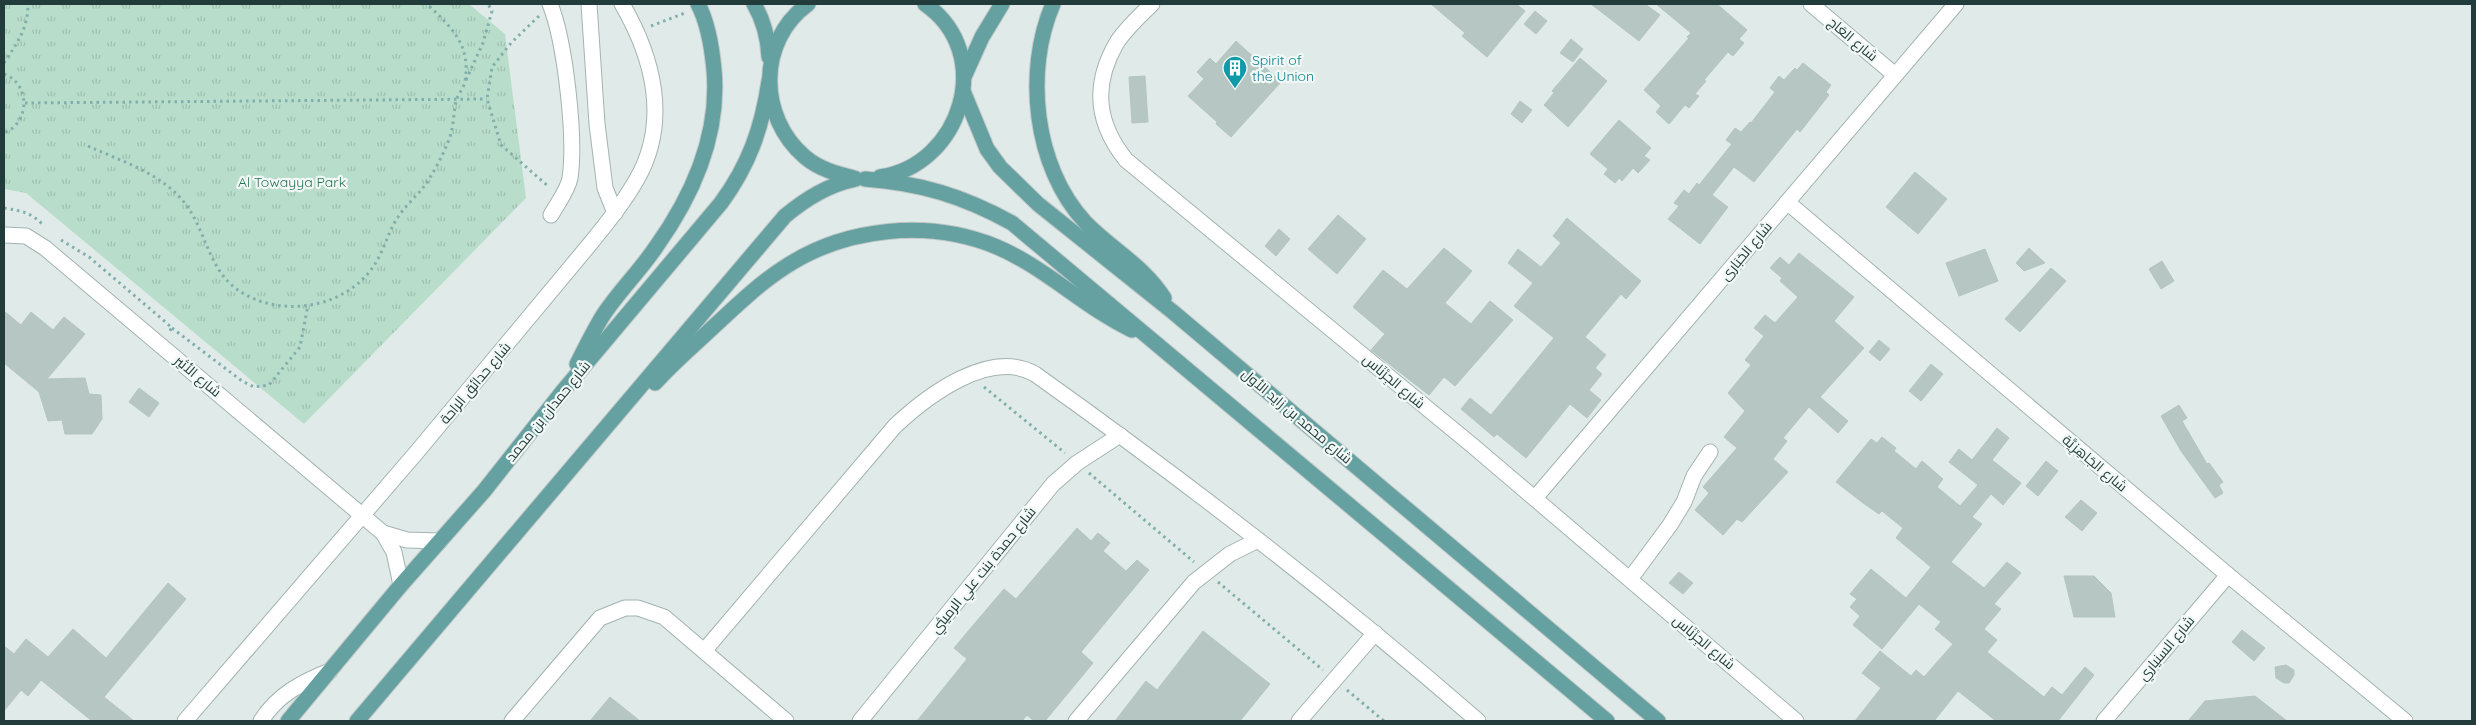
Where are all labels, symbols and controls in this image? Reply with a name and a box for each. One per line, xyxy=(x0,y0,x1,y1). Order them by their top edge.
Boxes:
street label: شارع العَاج xyxy=(1824,13,1882,65)
place label: Spirit of the Union xyxy=(1252,51,1314,85)
building icon: Spirit of the Union xyxy=(1222,55,1248,89)
park label: Al Towayya Park xyxy=(238,173,346,191)
street label: شارع الحَبَارى xyxy=(1716,218,1776,284)
street label: شارع حدائق الراحة xyxy=(435,338,515,428)
street label: شارع الجِرْنَاس xyxy=(1359,350,1429,412)
street label: شارع الأثير xyxy=(170,351,225,401)
street label: شارع حمدان بن محمد xyxy=(502,357,594,465)
street label: شارع محمد بن زايد الأول xyxy=(1238,365,1356,467)
street label: شارع الجَاهِزِيَّة xyxy=(2058,431,2131,496)
street label: شارع حمدة بنت علي الرميثي xyxy=(926,503,1042,639)
street label: شارع الجِرْنَاس xyxy=(1669,611,1739,673)
street label: شارع السنياري xyxy=(2134,612,2201,686)

